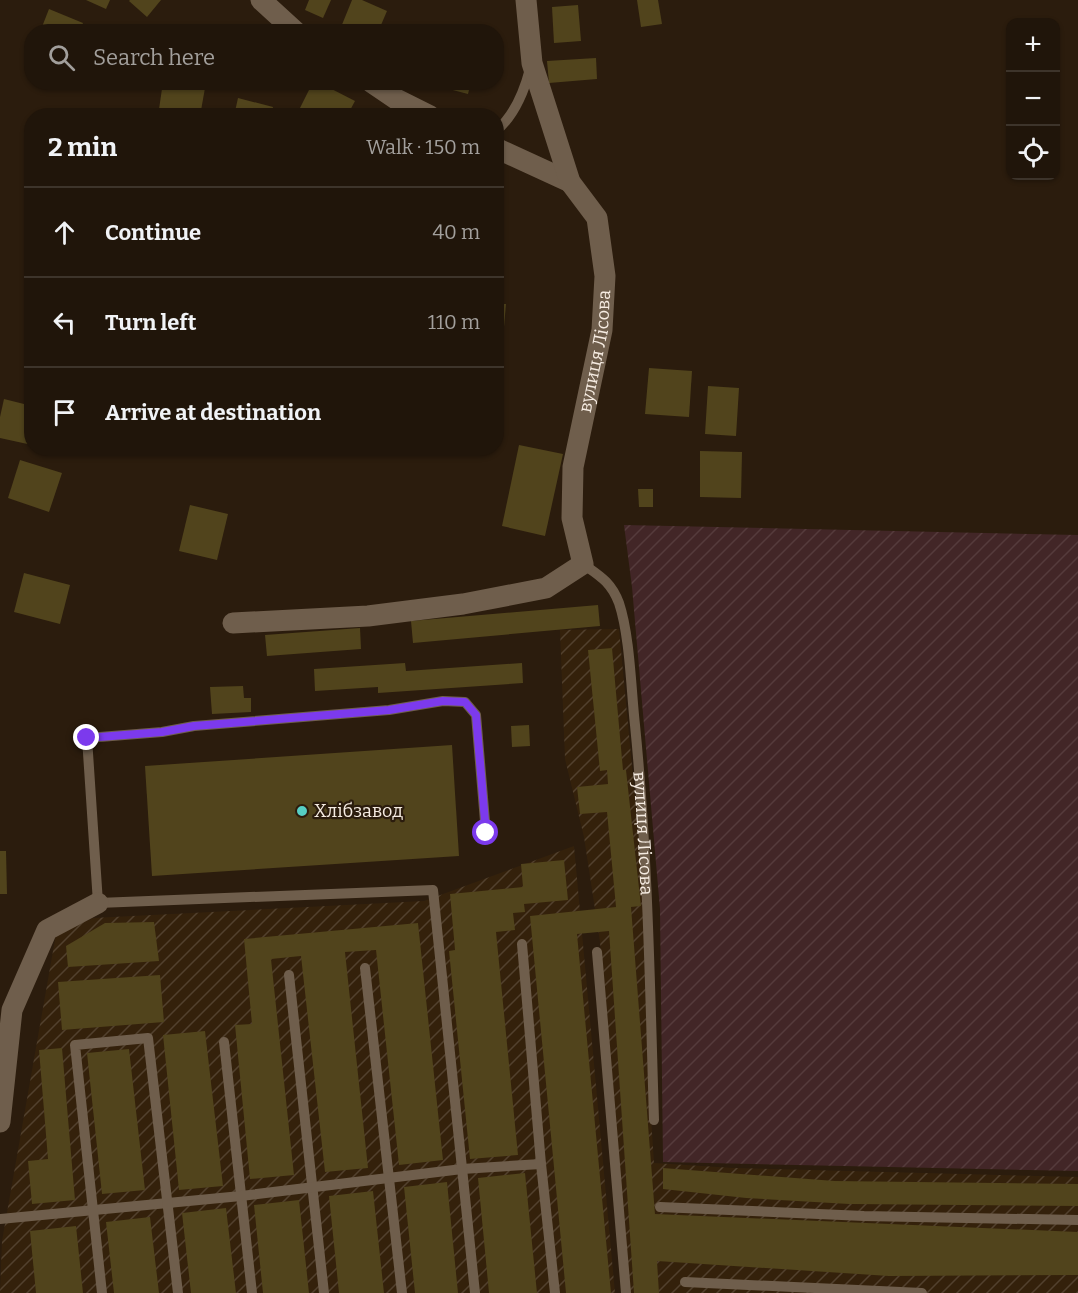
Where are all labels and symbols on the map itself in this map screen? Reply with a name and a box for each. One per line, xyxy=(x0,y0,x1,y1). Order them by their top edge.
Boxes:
street label: вулиця Лісова xyxy=(574,289,615,414)
route end xyxy=(73,724,99,750)
street label: вулиця Лісова xyxy=(628,770,658,896)
place label: Хлібзавод xyxy=(314,800,403,822)
marker: Хлібзавод xyxy=(295,804,309,818)
route start xyxy=(472,819,498,845)

